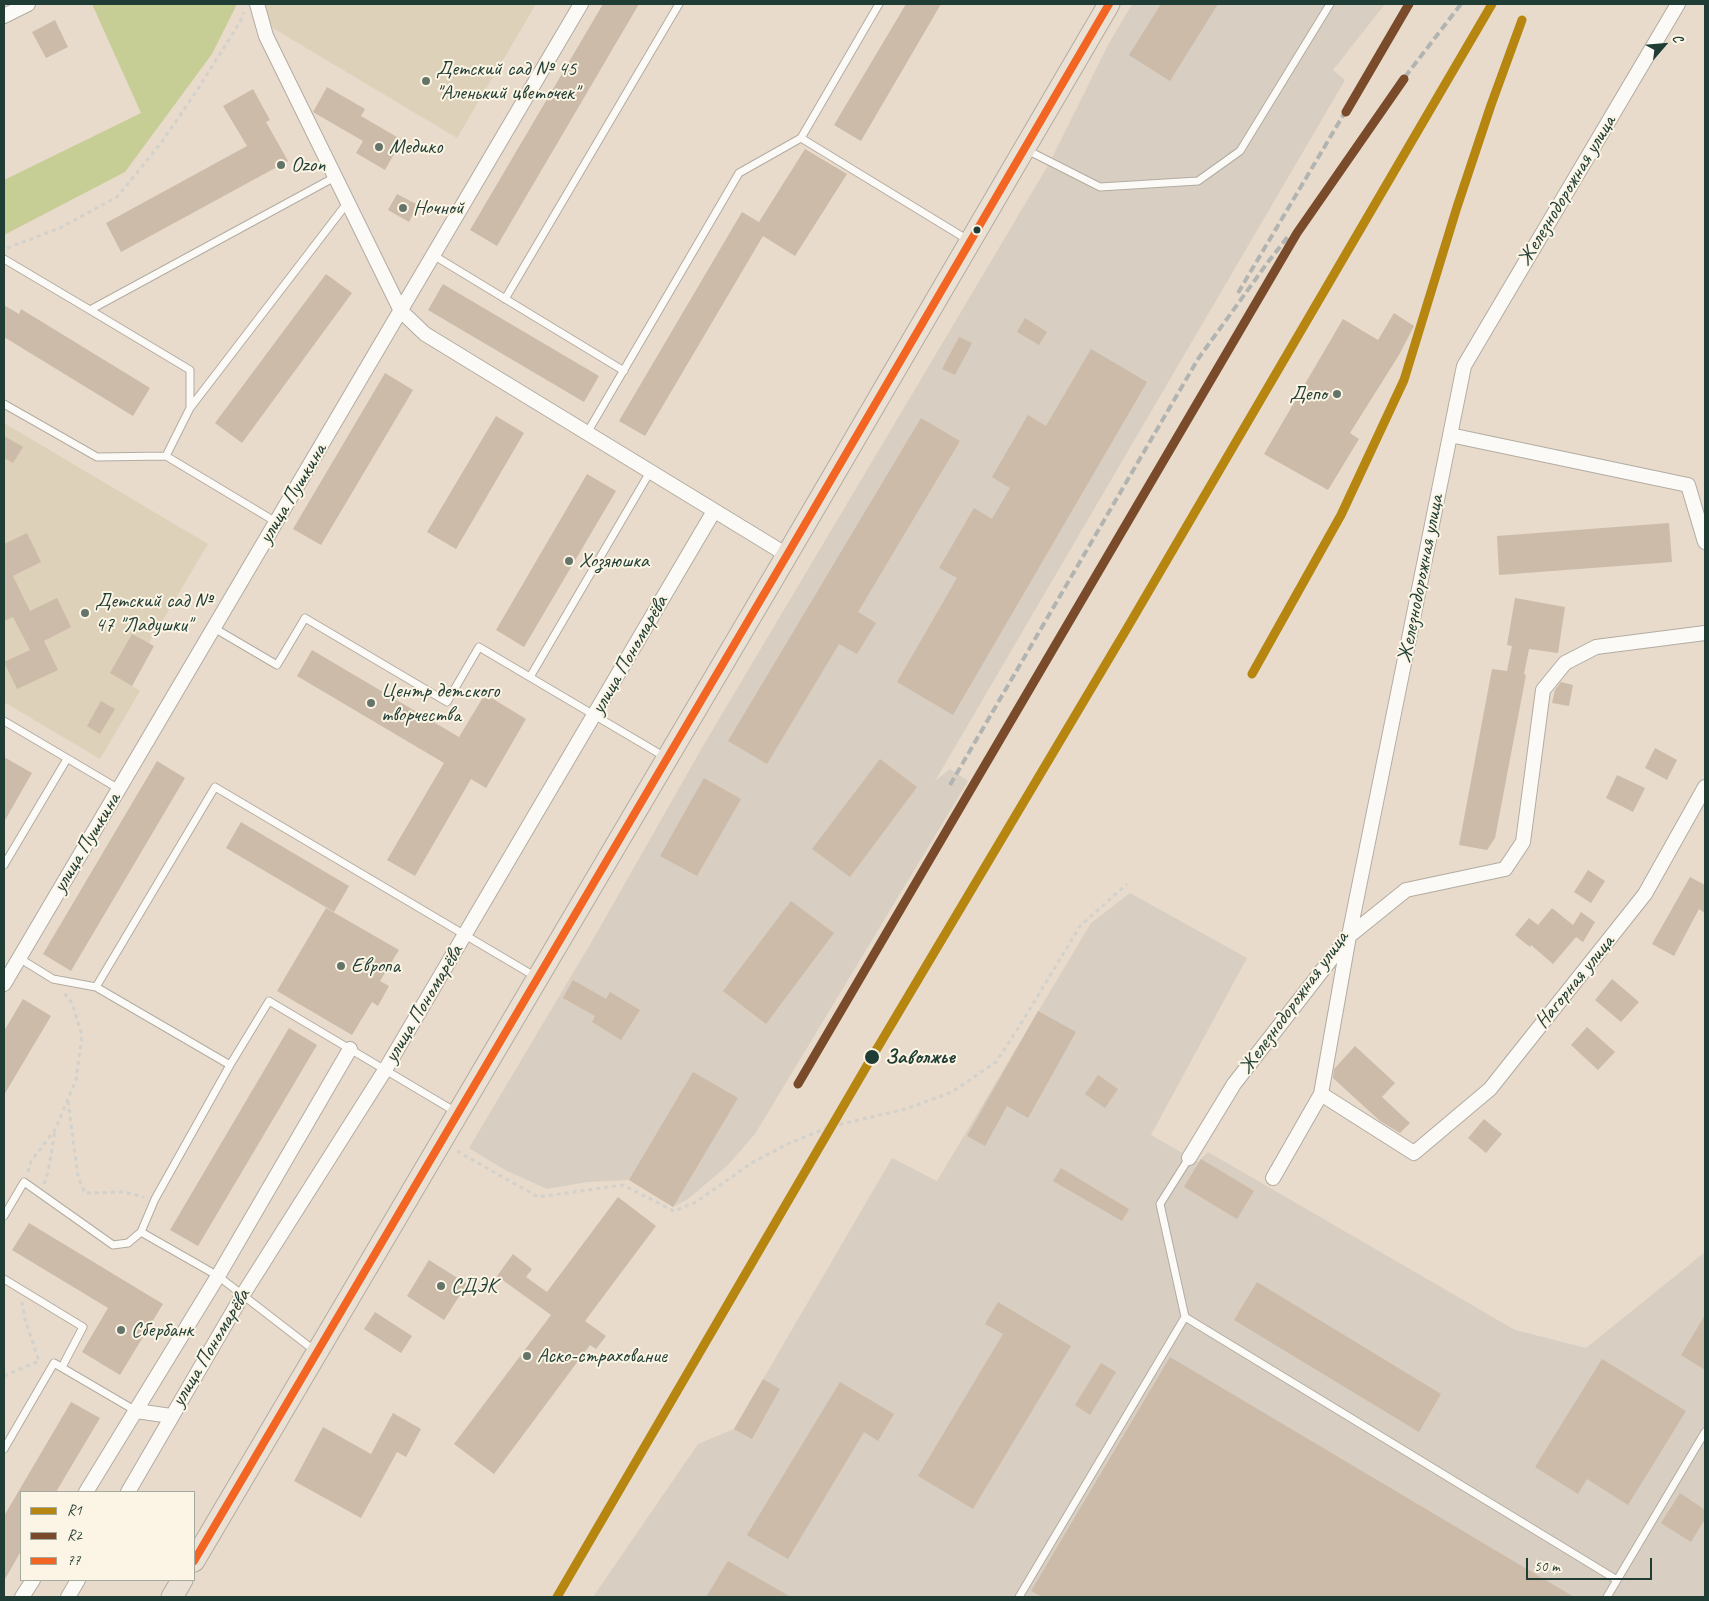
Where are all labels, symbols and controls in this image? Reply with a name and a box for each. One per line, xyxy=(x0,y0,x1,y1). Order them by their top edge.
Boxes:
north arrow xyxy=(1639,20,1689,70)
text: С xyxy=(1669,31,1687,45)
place label: Детский сад № 45 "Аленький цветочек" xyxy=(436,56,579,106)
marker: Детский сад № 45 "Аленький цветочек" xyxy=(420,75,432,87)
street label: Железнодорожная улица xyxy=(1512,111,1622,271)
place label: Медико xyxy=(389,134,442,160)
marker: Медико xyxy=(373,141,385,153)
place label: Ozon xyxy=(291,152,326,178)
marker: Ozon xyxy=(275,159,287,171)
place label: Ночной xyxy=(413,195,464,221)
marker: Ночной xyxy=(397,202,409,214)
unlabelled marker xyxy=(972,225,982,235)
place label: Депо xyxy=(1289,381,1327,407)
marker: Депо xyxy=(1331,388,1343,400)
street label: улица Пушкина xyxy=(253,440,333,548)
street label: Железнодорожная улица xyxy=(1392,493,1450,665)
place label: Хозяюшка xyxy=(579,548,649,574)
marker: Хозяюшка xyxy=(563,555,575,567)
place label: Детский сад № 47 "Ладушки" xyxy=(95,588,212,638)
street label: улица Пономарёва xyxy=(586,591,674,719)
marker: Детский сад № 47 "Ладушки" xyxy=(79,607,91,619)
place label: Центр детского творчества xyxy=(381,678,499,728)
marker: Центр детского творчества xyxy=(365,697,377,709)
street label: улица Пушкина xyxy=(47,789,127,897)
street label: Железнодорожная улица xyxy=(1234,927,1354,1079)
street label: Нагорная улица xyxy=(1530,930,1620,1034)
street label: улица Пономарёва xyxy=(379,941,469,1067)
place label: Европа xyxy=(351,953,400,979)
marker: Европа xyxy=(335,960,347,972)
place label: Заволжье xyxy=(885,1044,955,1070)
marker: Заволжье xyxy=(863,1048,881,1066)
place label: СДЭК xyxy=(451,1273,497,1299)
marker: СДЭК xyxy=(435,1280,447,1292)
street label: улица Пономарёва xyxy=(166,1285,256,1411)
place label: Сбербанк xyxy=(131,1317,193,1343)
marker: Сбербанк xyxy=(115,1324,127,1336)
place label: Аско-страхование xyxy=(537,1343,667,1369)
marker: Аско-страхование xyxy=(521,1350,533,1362)
legend xyxy=(20,1491,195,1581)
text: R1 xyxy=(67,1501,82,1520)
text: R2 xyxy=(67,1526,82,1545)
scale bar xyxy=(1529,1548,1655,1580)
text: 77 xyxy=(67,1551,81,1570)
text: 50 m xyxy=(1534,1557,1560,1576)

